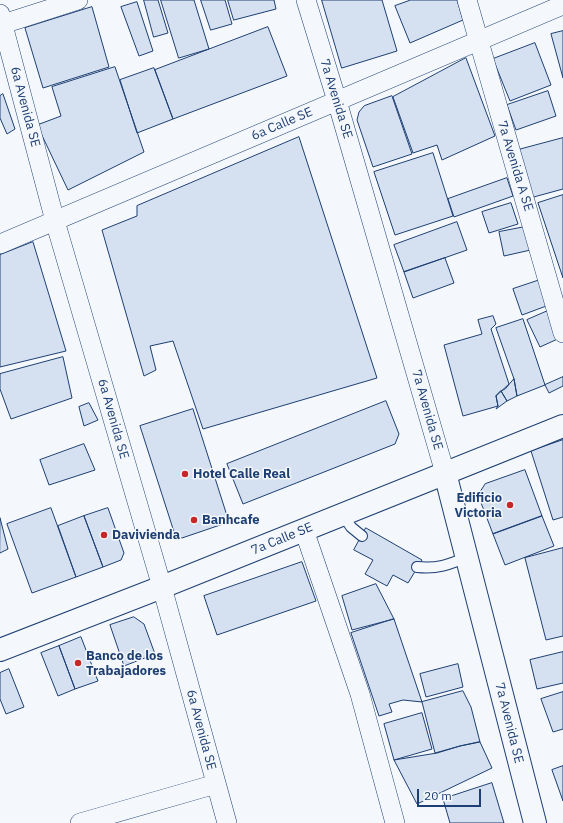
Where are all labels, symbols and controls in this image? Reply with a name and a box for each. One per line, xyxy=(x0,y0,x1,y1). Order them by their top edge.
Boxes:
street label: 7a Avenida SE xyxy=(316,57,356,141)
street label: 6a Avenida SE xyxy=(7,65,43,149)
street label: 6a Calle SE xyxy=(249,104,315,144)
street label: 7a Avenida A SE xyxy=(494,119,536,213)
street label: 7a Avenida SE xyxy=(408,368,446,452)
street label: 6a Avenida SE xyxy=(94,377,132,461)
place label: Hotel Calle Real xyxy=(193,466,290,482)
marker: Hotel Calle Real xyxy=(180,469,190,479)
place label: Edificio Victoria xyxy=(454,490,502,521)
marker: Edificio Victoria xyxy=(505,500,515,510)
place label: Banhcafe xyxy=(202,512,260,528)
marker: Banhcafe xyxy=(189,515,199,525)
street label: 7a Calle SE xyxy=(249,520,315,558)
place label: Davivienda xyxy=(112,527,180,543)
marker: Davivienda xyxy=(99,530,109,540)
place label: Banco de los Trabajadores xyxy=(86,648,166,679)
marker: Banco de los Trabajadores xyxy=(73,658,83,668)
street label: 7a Avenida SE xyxy=(491,681,527,765)
street label: 6a Avenida SE xyxy=(183,688,219,772)
scale bar xyxy=(419,781,483,807)
text: 20 m xyxy=(424,788,452,803)

